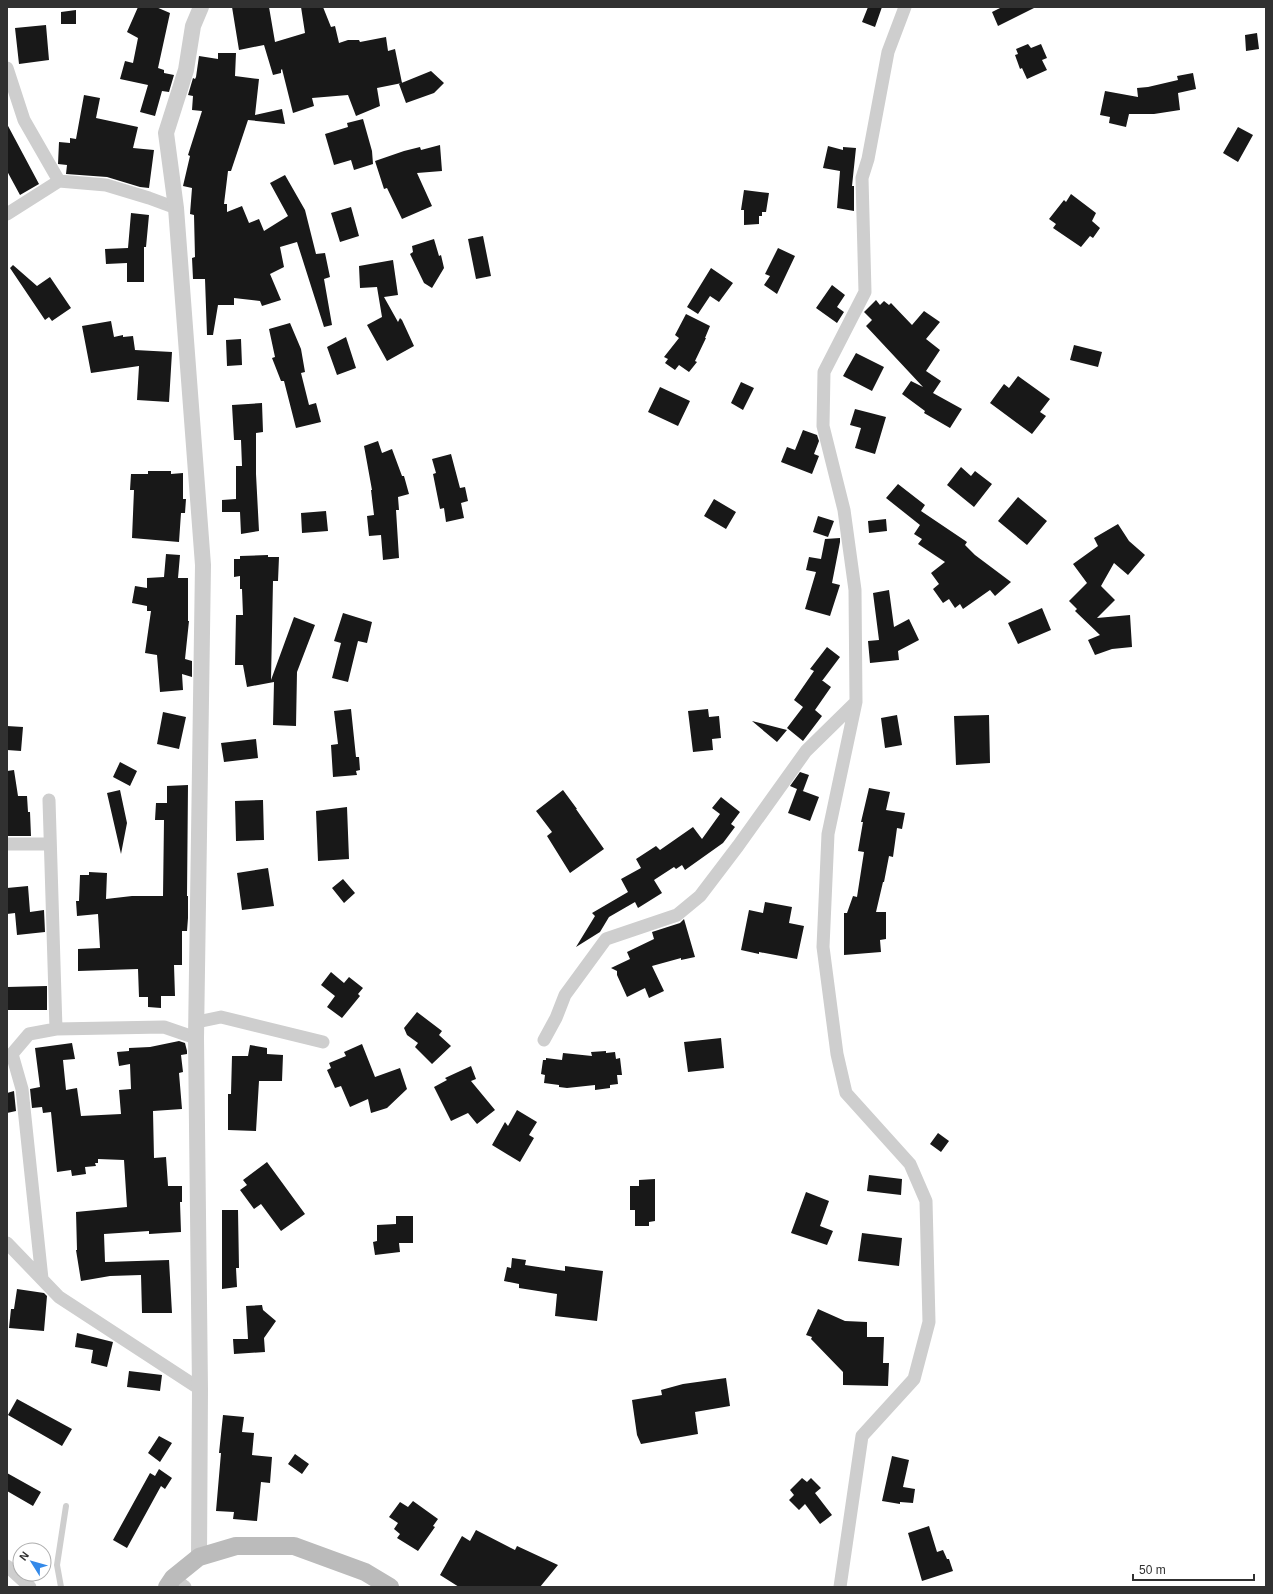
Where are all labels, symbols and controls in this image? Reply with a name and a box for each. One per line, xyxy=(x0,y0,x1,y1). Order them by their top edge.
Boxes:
north arrow xyxy=(12,1542,52,1582)
text: N xyxy=(17,1549,31,1563)
scale bar xyxy=(1133,1556,1254,1582)
text: 50 m xyxy=(1139,1563,1166,1577)

